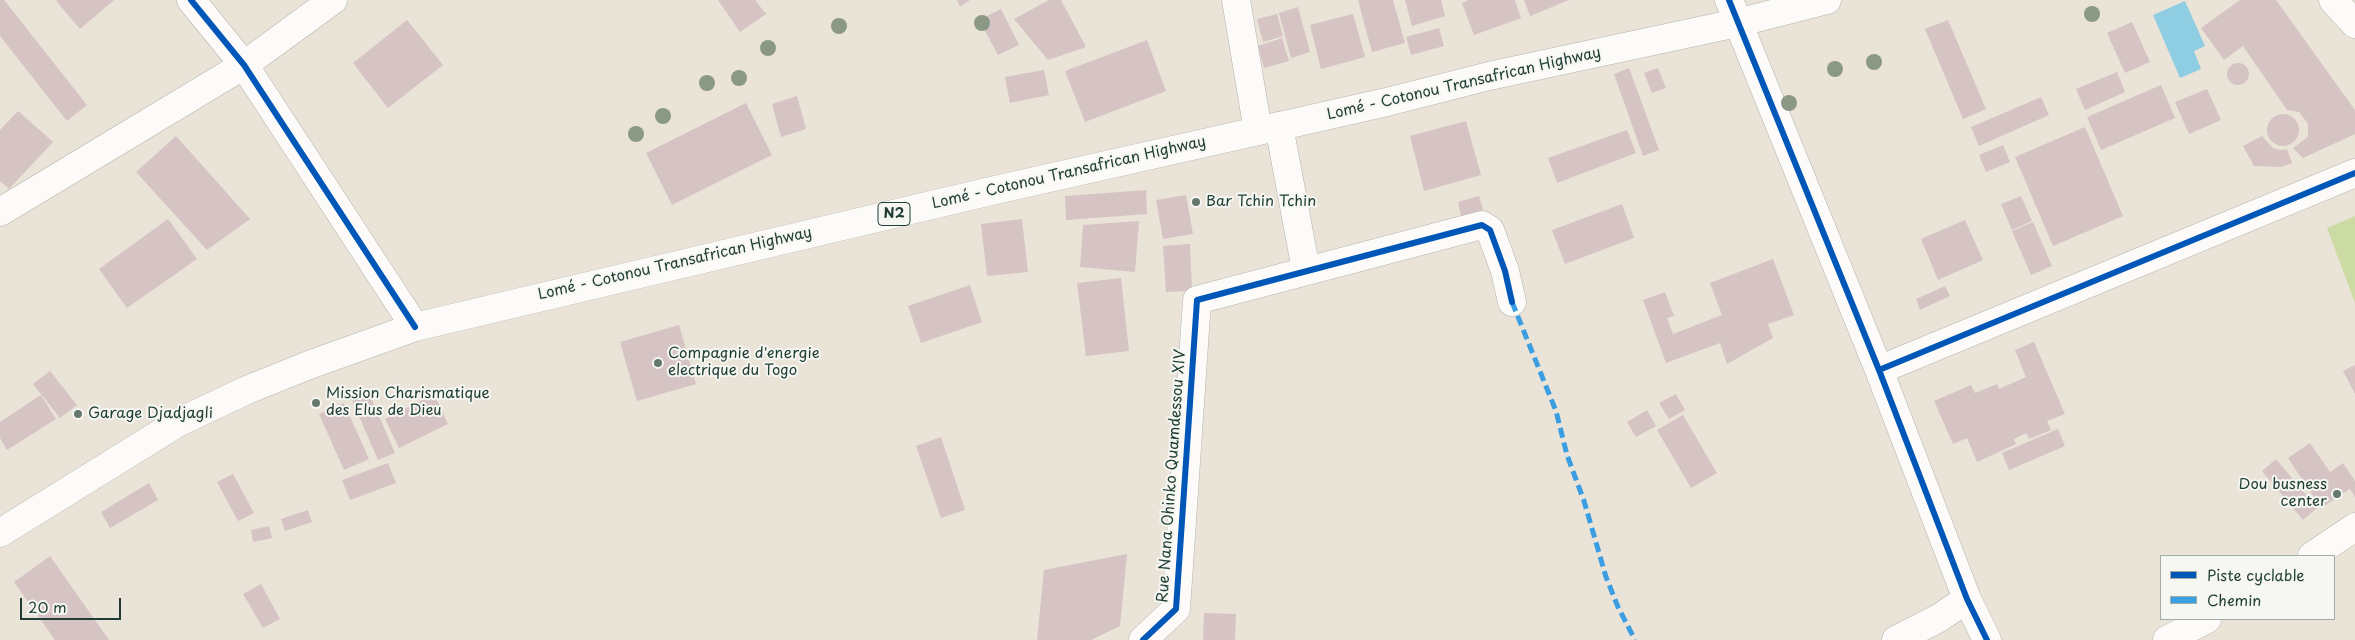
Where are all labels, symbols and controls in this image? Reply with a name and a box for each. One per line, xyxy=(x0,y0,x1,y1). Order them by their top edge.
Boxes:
street label: Lomé - Cotonou Transafrican Highway xyxy=(1325,44,1603,124)
street label: Lomé - Cotonou Transafrican Highway xyxy=(930,133,1208,213)
place label: Bar Tchin Tchin xyxy=(1206,193,1316,211)
marker: Bar Tchin Tchin xyxy=(1190,196,1202,208)
road number: N2 xyxy=(878,202,910,225)
street label: Lomé - Cotonou Transafrican Highway xyxy=(536,224,814,304)
place label: Compagnie d'energie electrique du Togo xyxy=(668,345,820,380)
street label: Rue Nana Ohinko Quamdessou XIV xyxy=(1154,349,1190,603)
marker: Compagnie d'energie electrique du Togo xyxy=(652,357,664,369)
place label: Mission Charismatique des Elus de Dieu xyxy=(326,385,490,420)
marker: Mission Charismatique des Elus de Dieu xyxy=(310,397,322,409)
place label: Garage Djadjagli xyxy=(88,405,213,423)
marker: Garage Djadjagli xyxy=(72,408,84,420)
place label: Dou busness center xyxy=(2239,476,2327,511)
marker: Dou busness center xyxy=(2331,488,2343,500)
legend xyxy=(2160,555,2335,620)
text: Piste cyclable xyxy=(2207,563,2304,586)
scale bar xyxy=(22,588,124,620)
text: Chemin xyxy=(2207,588,2261,611)
text: 20 m xyxy=(28,595,67,618)

